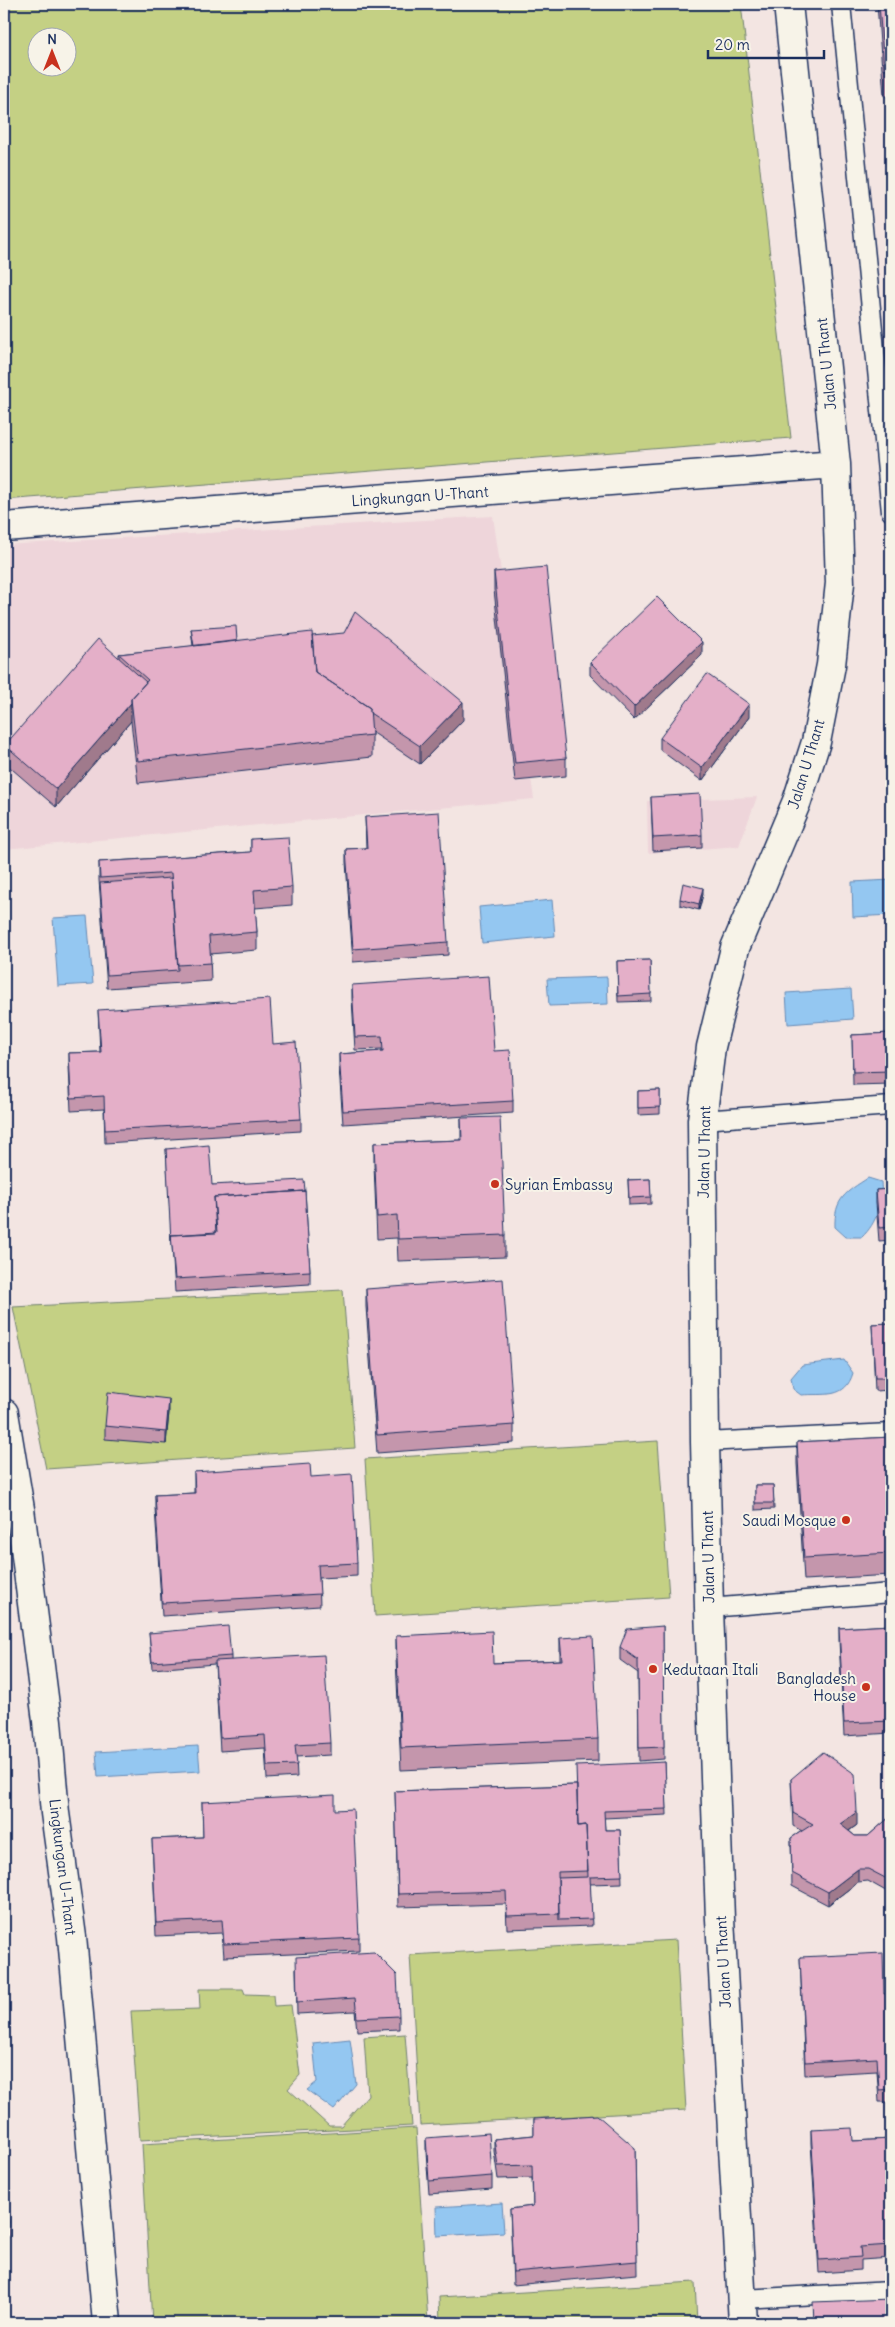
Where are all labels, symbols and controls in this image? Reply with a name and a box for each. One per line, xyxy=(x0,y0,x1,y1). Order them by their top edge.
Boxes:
north arrow xyxy=(28,28,78,78)
scale bar xyxy=(708,28,824,60)
text: N xyxy=(47,30,57,48)
text: 20 m xyxy=(715,35,750,54)
street label: Jalan U Thant xyxy=(812,317,840,411)
street label: Lingkungan U-Thant xyxy=(351,482,489,510)
street label: Jalan U Thant xyxy=(783,717,829,811)
street label: Jalan U Thant xyxy=(694,1105,714,1199)
place label: Syrian Embassy xyxy=(505,1175,613,1194)
marker: Syrian Embassy xyxy=(489,1178,501,1190)
street label: Jalan U Thant xyxy=(698,1510,718,1604)
place label: Saudi Mosque xyxy=(742,1511,836,1530)
marker: Saudi Mosque xyxy=(840,1514,852,1526)
place label: Kedutaan Itali xyxy=(663,1660,758,1679)
marker: Kedutaan Itali xyxy=(647,1663,659,1675)
place label: Bangladesh House xyxy=(776,1669,856,1705)
marker: Bangladesh House xyxy=(860,1681,872,1693)
street label: Lingkungan U-Thant xyxy=(45,1798,81,1936)
street label: Jalan U Thant xyxy=(711,1915,735,2009)

